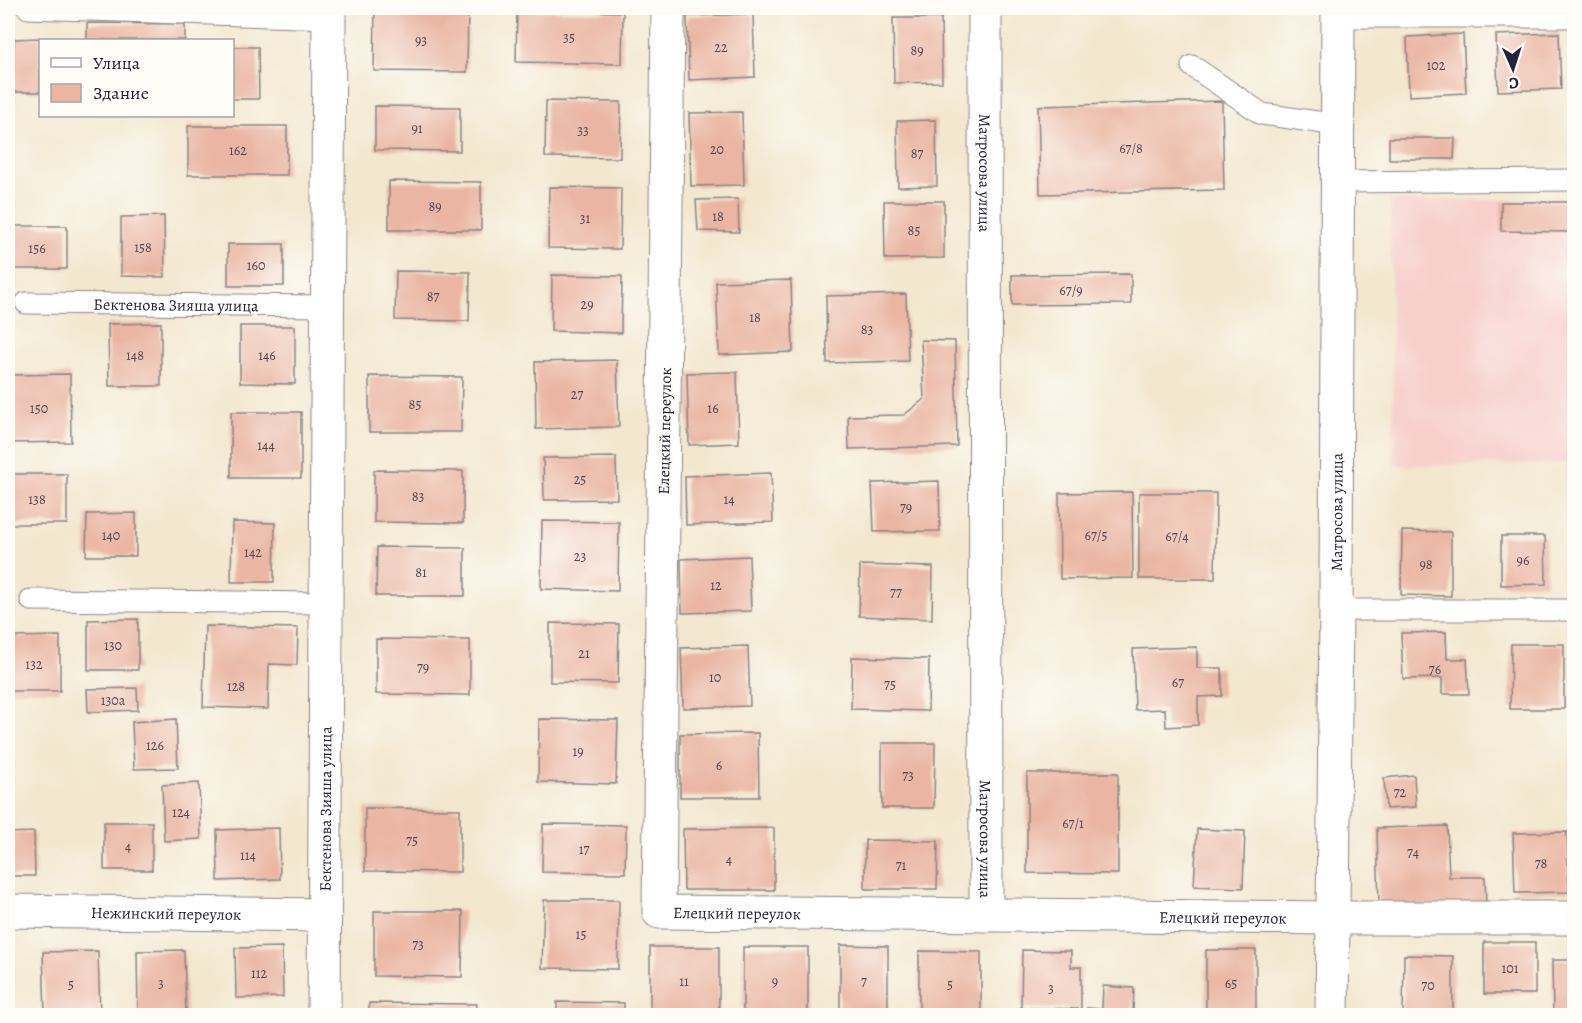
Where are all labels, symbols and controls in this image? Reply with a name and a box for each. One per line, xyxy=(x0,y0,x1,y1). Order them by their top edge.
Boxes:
house number: 35 xyxy=(563,28,575,47)
house number: 93 xyxy=(415,31,427,50)
house number: 22 xyxy=(714,38,728,57)
legend xyxy=(39,39,234,117)
north arrow xyxy=(1483,39,1543,99)
house number: 89 xyxy=(910,41,924,60)
text: Улица xyxy=(93,51,141,75)
house number: 102 xyxy=(1427,56,1446,75)
text: С xyxy=(1508,72,1519,94)
text: Здание xyxy=(93,81,149,105)
street label: Матросова улица xyxy=(973,114,995,233)
house number: 91 xyxy=(411,119,423,138)
house number: 33 xyxy=(577,121,589,140)
house number: 67/8 xyxy=(1119,139,1143,158)
house number: 20 xyxy=(710,140,724,159)
house number: 162 xyxy=(229,141,247,160)
house number: 87 xyxy=(911,144,923,163)
house number: 89 xyxy=(428,197,442,216)
house number: 18 xyxy=(712,207,724,226)
house number: 31 xyxy=(580,209,591,228)
house number: 85 xyxy=(908,221,920,240)
house number: 158 xyxy=(134,238,152,257)
house number: 156 xyxy=(28,239,46,258)
house number: 160 xyxy=(247,256,265,275)
house number: 67/9 xyxy=(1059,281,1083,300)
house number: 87 xyxy=(427,287,439,306)
street label: Бектенова Зияша улица xyxy=(93,294,259,317)
house number: 29 xyxy=(580,295,594,314)
house number: 18 xyxy=(749,308,761,327)
house number: 83 xyxy=(861,320,873,339)
house number: 148 xyxy=(126,346,144,365)
house number: 146 xyxy=(258,346,276,365)
street label: Елецкий переулок xyxy=(653,367,677,495)
house number: 27 xyxy=(571,385,583,404)
house number: 85 xyxy=(409,395,421,414)
house number: 150 xyxy=(30,399,48,418)
house number: 16 xyxy=(707,399,719,418)
house number: 144 xyxy=(257,436,275,455)
street label: Матросова улица xyxy=(1326,452,1349,571)
house number: 25 xyxy=(574,470,586,489)
house number: 83 xyxy=(412,487,424,506)
house number: 138 xyxy=(28,490,46,509)
house number: 14 xyxy=(723,490,735,509)
house number: 79 xyxy=(900,498,912,517)
house number: 140 xyxy=(102,526,120,545)
house number: 67/5 xyxy=(1085,526,1107,545)
house number: 67/4 xyxy=(1165,527,1189,546)
house number: 142 xyxy=(244,543,262,562)
house number: 23 xyxy=(574,547,586,566)
house number: 96 xyxy=(1517,551,1529,570)
house number: 98 xyxy=(1419,555,1433,574)
house number: 81 xyxy=(415,563,427,582)
house number: 12 xyxy=(710,576,722,595)
house number: 77 xyxy=(890,583,902,602)
house number: 130 xyxy=(104,636,122,655)
house number: 21 xyxy=(578,644,590,663)
house number: 132 xyxy=(25,655,43,674)
house number: 79 xyxy=(417,658,429,677)
house number: 76 xyxy=(1429,660,1441,679)
house number: 10 xyxy=(709,668,721,687)
house number: 67 xyxy=(1172,673,1184,692)
house number: 75 xyxy=(884,675,896,694)
house number: 128 xyxy=(227,677,245,696)
house number: 130а xyxy=(101,691,126,710)
street label: Бектенова Зияша улица xyxy=(315,726,337,892)
house number: 126 xyxy=(146,736,164,755)
house number: 19 xyxy=(572,742,584,761)
house number: 6 xyxy=(716,756,722,775)
house number: 73 xyxy=(902,766,914,785)
street label: Матросова улица xyxy=(974,780,996,899)
house number: 72 xyxy=(1394,783,1407,802)
house number: 124 xyxy=(172,803,190,822)
house number: 67/1 xyxy=(1062,814,1084,833)
house number: 75 xyxy=(406,831,418,850)
house number: 4 xyxy=(125,837,131,856)
house number: 17 xyxy=(579,840,589,859)
house number: 74 xyxy=(1407,843,1419,862)
house number: 114 xyxy=(240,846,256,865)
house number: 4 xyxy=(726,850,732,869)
house number: 78 xyxy=(1535,854,1548,873)
house number: 71 xyxy=(896,856,907,875)
street label: Нежинский переулок xyxy=(91,902,241,926)
street label: Елецкий переулок xyxy=(673,902,801,925)
street label: Елецкий переулок xyxy=(1159,906,1287,930)
house number: 15 xyxy=(576,925,586,944)
house number: 73 xyxy=(412,935,424,954)
house number: 101 xyxy=(1501,959,1519,978)
house number: 112 xyxy=(251,964,267,983)
house number: 11 xyxy=(679,972,689,991)
house number: 9 xyxy=(772,972,778,991)
house number: 7 xyxy=(861,972,867,991)
house number: 3 xyxy=(158,974,164,993)
house number: 65 xyxy=(1225,974,1237,993)
house number: 5 xyxy=(68,975,74,994)
house number: 5 xyxy=(947,975,953,994)
house number: 70 xyxy=(1421,976,1435,995)
house number: 3 xyxy=(1048,979,1054,998)

